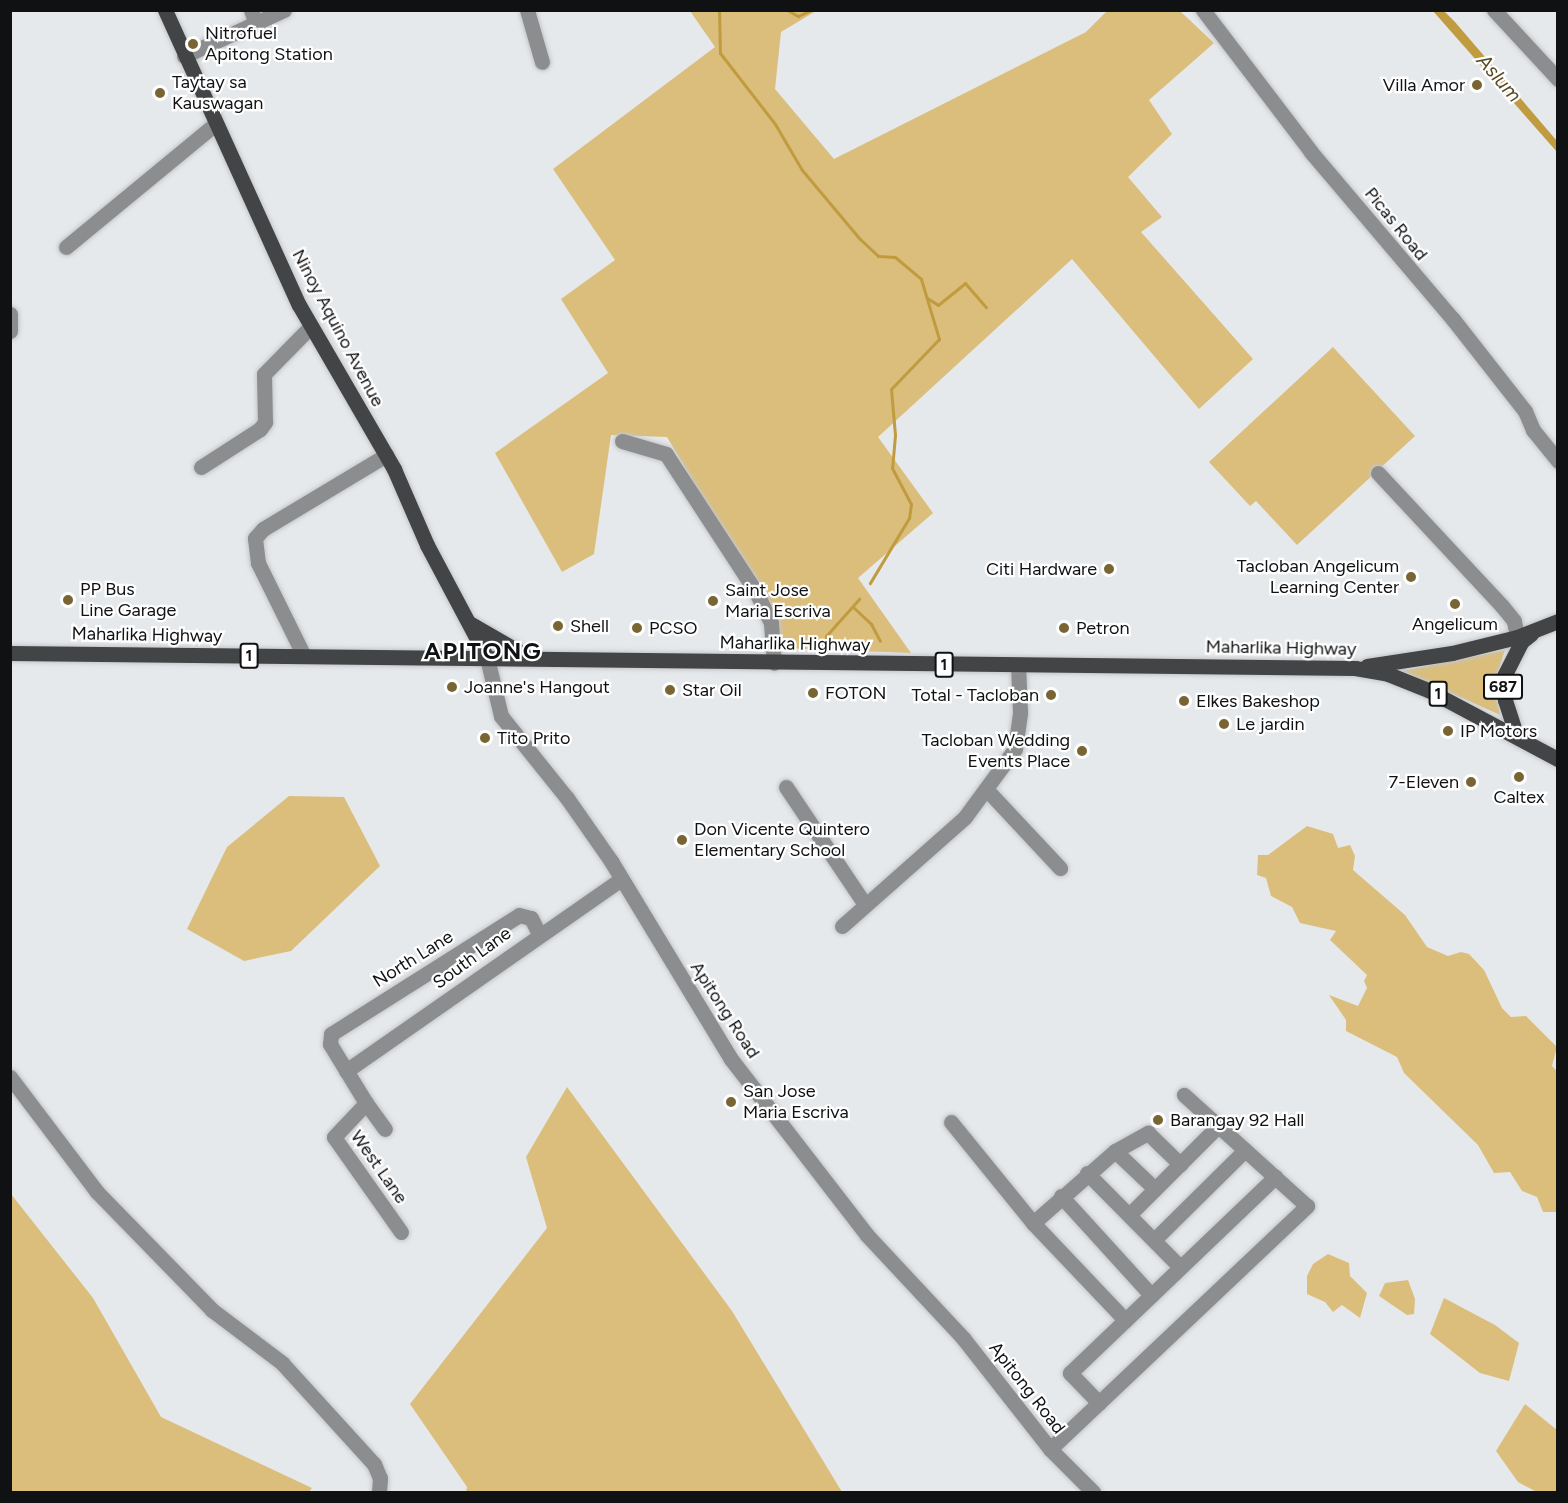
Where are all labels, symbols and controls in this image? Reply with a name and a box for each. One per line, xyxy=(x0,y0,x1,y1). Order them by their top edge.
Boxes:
place label: Nitrofuel Apitong Station xyxy=(205,23,333,66)
marker: Nitrofuel Apitong Station xyxy=(186,37,200,51)
water label: Aslum xyxy=(1472,49,1526,107)
place label: Taytay sa Kauswagan xyxy=(172,72,263,115)
place label: Villa Amor xyxy=(1383,74,1465,96)
marker: Villa Amor xyxy=(1470,78,1484,92)
marker: Taytay sa Kauswagan xyxy=(153,86,167,100)
street label: Picas Road xyxy=(1360,183,1432,265)
street label: Ninoy Aquino Avenue xyxy=(287,246,389,410)
place label: Tacloban Angelicum Learning Center xyxy=(1237,556,1399,598)
place label: Citi Hardware xyxy=(986,558,1097,580)
marker: Citi Hardware xyxy=(1102,562,1116,576)
marker: Tacloban Angelicum Learning Center xyxy=(1404,570,1418,584)
place label: PP Bus Line Garage xyxy=(80,579,176,622)
place label: Saint Jose Maria Escriva xyxy=(725,580,831,622)
marker: PP Bus Line Garage xyxy=(61,593,75,607)
marker: Saint Jose Maria Escriva xyxy=(706,594,720,608)
marker: Angelicum xyxy=(1448,597,1462,611)
place label: Angelicum xyxy=(1412,613,1498,635)
place label: Shell xyxy=(570,615,609,637)
place label: PCSO xyxy=(649,617,697,639)
place label: Petron xyxy=(1076,617,1129,639)
marker: Shell xyxy=(551,619,565,633)
marker: PCSO xyxy=(630,621,644,635)
marker: Petron xyxy=(1057,621,1071,635)
street label: Maharlika Highway xyxy=(72,623,222,647)
street label: Maharlika Highway xyxy=(720,632,870,656)
street label: Maharlika Highway xyxy=(1206,636,1356,660)
district label: APITONG xyxy=(424,637,542,665)
road number: 1 xyxy=(238,643,260,669)
road number: 1 xyxy=(934,652,954,678)
road number: 687 xyxy=(1482,674,1524,700)
place label: Joanne's Hangout xyxy=(464,676,610,698)
place label: Star Oil xyxy=(682,679,742,701)
marker: Joanne's Hangout xyxy=(445,680,459,694)
road number: 1 xyxy=(1428,681,1448,707)
place label: FOTON xyxy=(825,682,886,704)
marker: Star Oil xyxy=(663,683,677,697)
place label: Total - Tacloban xyxy=(912,684,1039,706)
marker: FOTON xyxy=(806,686,820,700)
marker: Total - Tacloban xyxy=(1044,688,1058,702)
place label: Elkes Bakeshop xyxy=(1196,690,1320,712)
marker: Elkes Bakeshop xyxy=(1177,694,1191,708)
place label: Le jardin xyxy=(1236,713,1305,735)
marker: Le jardin xyxy=(1217,717,1231,731)
place label: IP Motors xyxy=(1460,720,1537,742)
marker: IP Motors xyxy=(1441,724,1455,738)
place label: Tito Prito xyxy=(497,727,571,749)
place label: Tacloban Wedding Events Place xyxy=(921,730,1070,772)
marker: Tito Prito xyxy=(478,731,492,745)
marker: Tacloban Wedding Events Place xyxy=(1075,744,1089,758)
marker: Caltex xyxy=(1512,770,1526,784)
place label: 7-Eleven xyxy=(1389,771,1459,793)
marker: 7-Eleven xyxy=(1464,775,1478,789)
place label: Caltex xyxy=(1493,786,1545,808)
place label: Don Vicente Quintero Elementary School xyxy=(694,819,870,862)
marker: Don Vicente Quintero Elementary School xyxy=(675,833,689,847)
street label: South Lane xyxy=(429,922,515,994)
street label: North Lane xyxy=(369,926,457,992)
street label: Apitong Road xyxy=(686,958,764,1062)
place label: San Jose Maria Escriva xyxy=(743,1081,849,1124)
marker: San Jose Maria Escriva xyxy=(724,1095,738,1109)
place label: Barangay 92 Hall xyxy=(1170,1109,1304,1131)
marker: Barangay 92 Hall xyxy=(1151,1113,1165,1127)
street label: West Lane xyxy=(346,1126,412,1208)
street label: Apitong Road xyxy=(984,1338,1070,1438)

